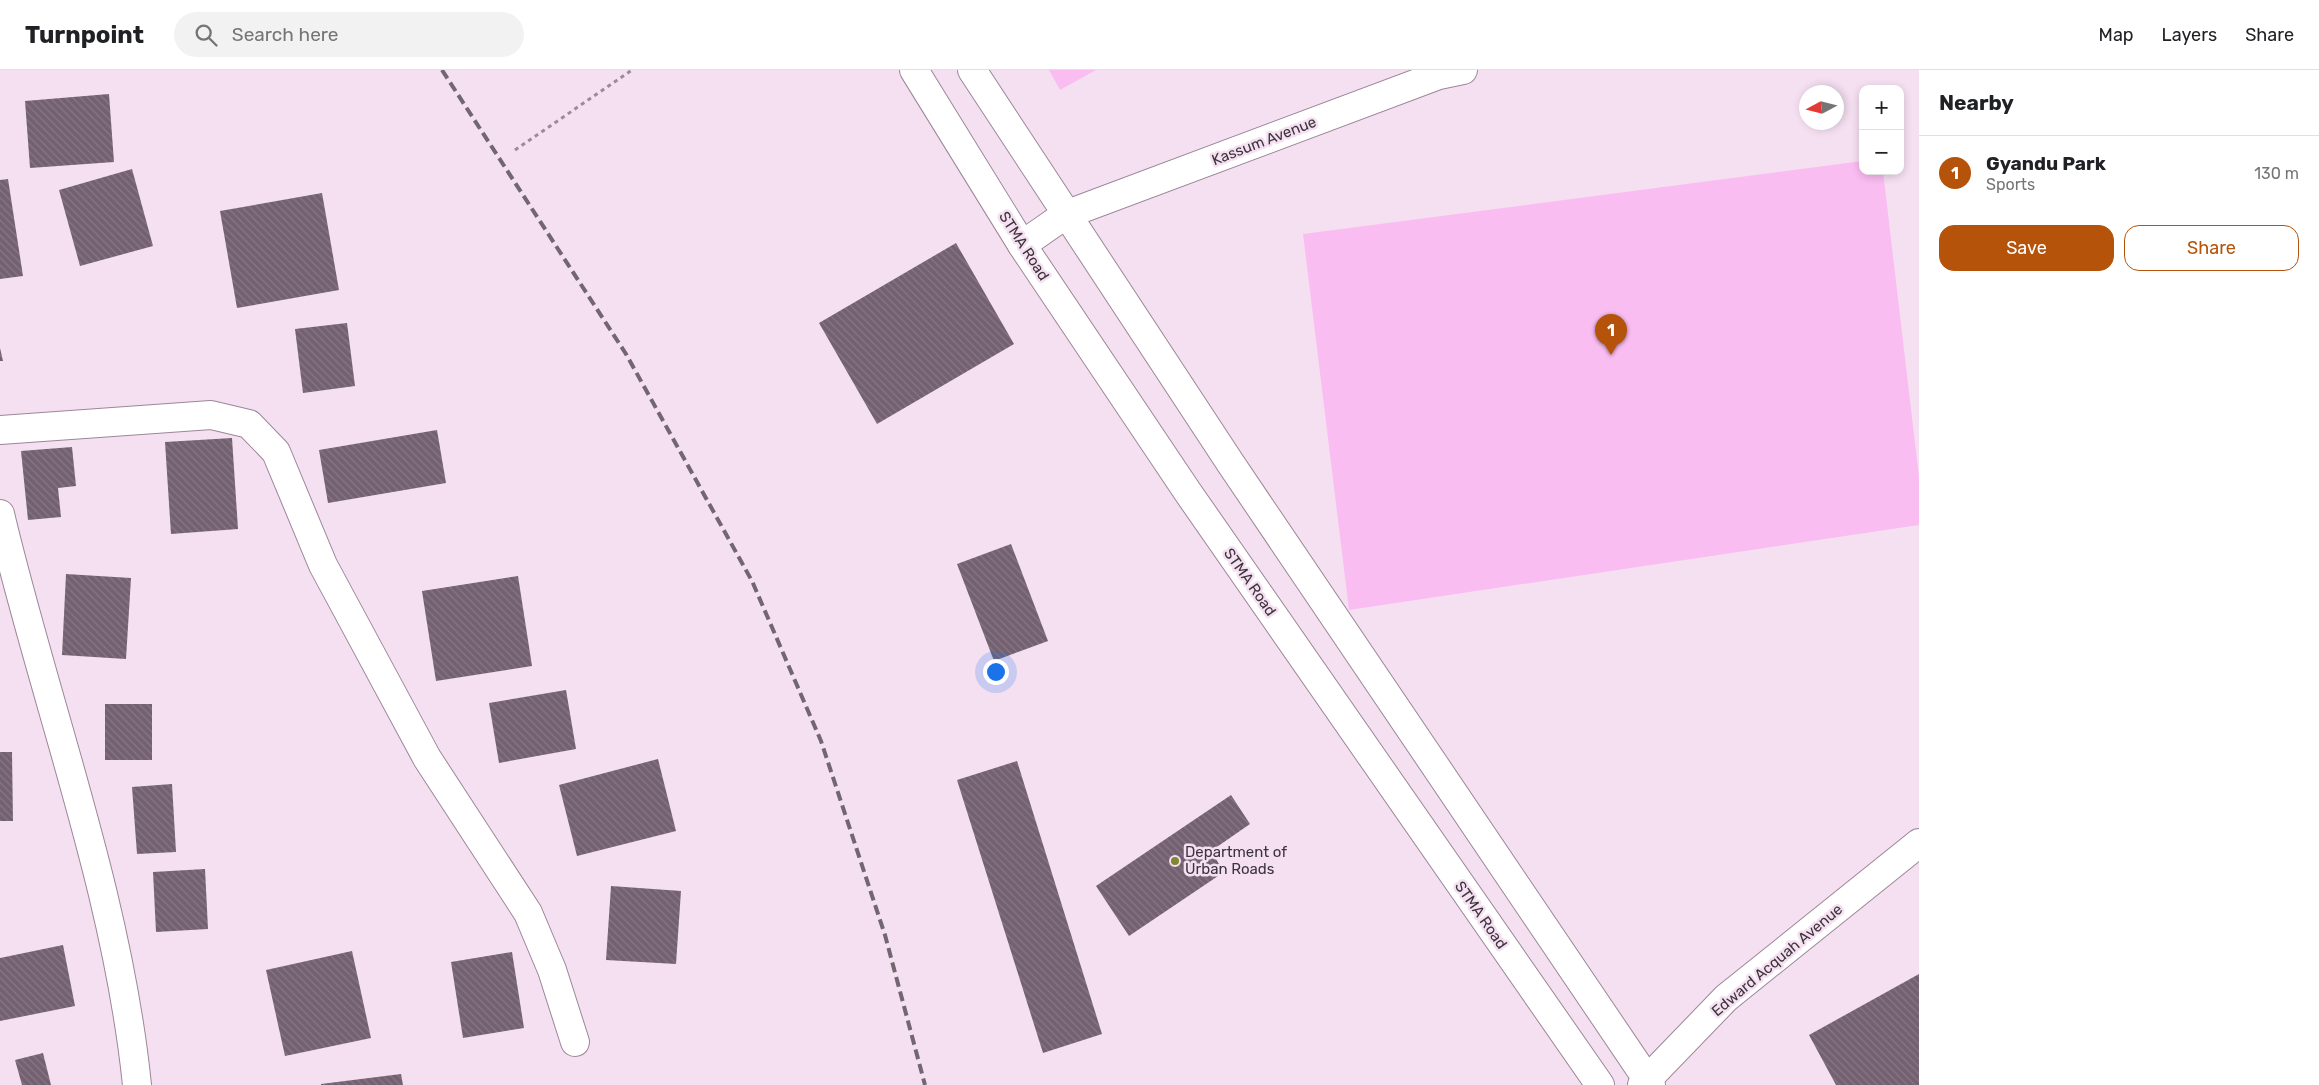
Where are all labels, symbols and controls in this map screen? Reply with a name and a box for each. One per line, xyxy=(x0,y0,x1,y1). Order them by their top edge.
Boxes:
search box xyxy=(174,12,524,57)
text: Turnpoint xyxy=(25,21,144,49)
icon: search xyxy=(192,21,220,49)
text: Search here xyxy=(232,23,338,46)
text: Map xyxy=(2099,24,2134,46)
text: Layers xyxy=(2162,24,2217,46)
text: Share xyxy=(2245,24,2294,46)
north arrow xyxy=(1799,85,1844,130)
map controls xyxy=(1859,85,1904,175)
button: + xyxy=(1859,85,1904,130)
text: Nearby xyxy=(1939,90,2014,115)
street label: Kassum Avenue xyxy=(1209,113,1319,169)
button: − xyxy=(1859,130,1904,175)
text: Gyandu Park xyxy=(1986,152,2106,175)
text: 1 xyxy=(1951,164,1959,183)
text: 130 m xyxy=(2254,164,2299,183)
text: Sports xyxy=(1986,175,2035,194)
street label: STMA Road xyxy=(995,208,1053,284)
button: Save xyxy=(1939,225,2114,271)
button: Share xyxy=(2124,225,2299,271)
pin: 1 xyxy=(1595,314,1627,355)
street label: STMA Road xyxy=(1220,545,1280,619)
your location xyxy=(983,659,1009,685)
place label: Department of Urban Roads xyxy=(1185,843,1287,878)
marker: Department of Urban Roads xyxy=(1169,855,1181,867)
street label: STMA Road xyxy=(1451,878,1511,952)
street label: Edward Acquah Avenue xyxy=(1708,900,1846,1020)

